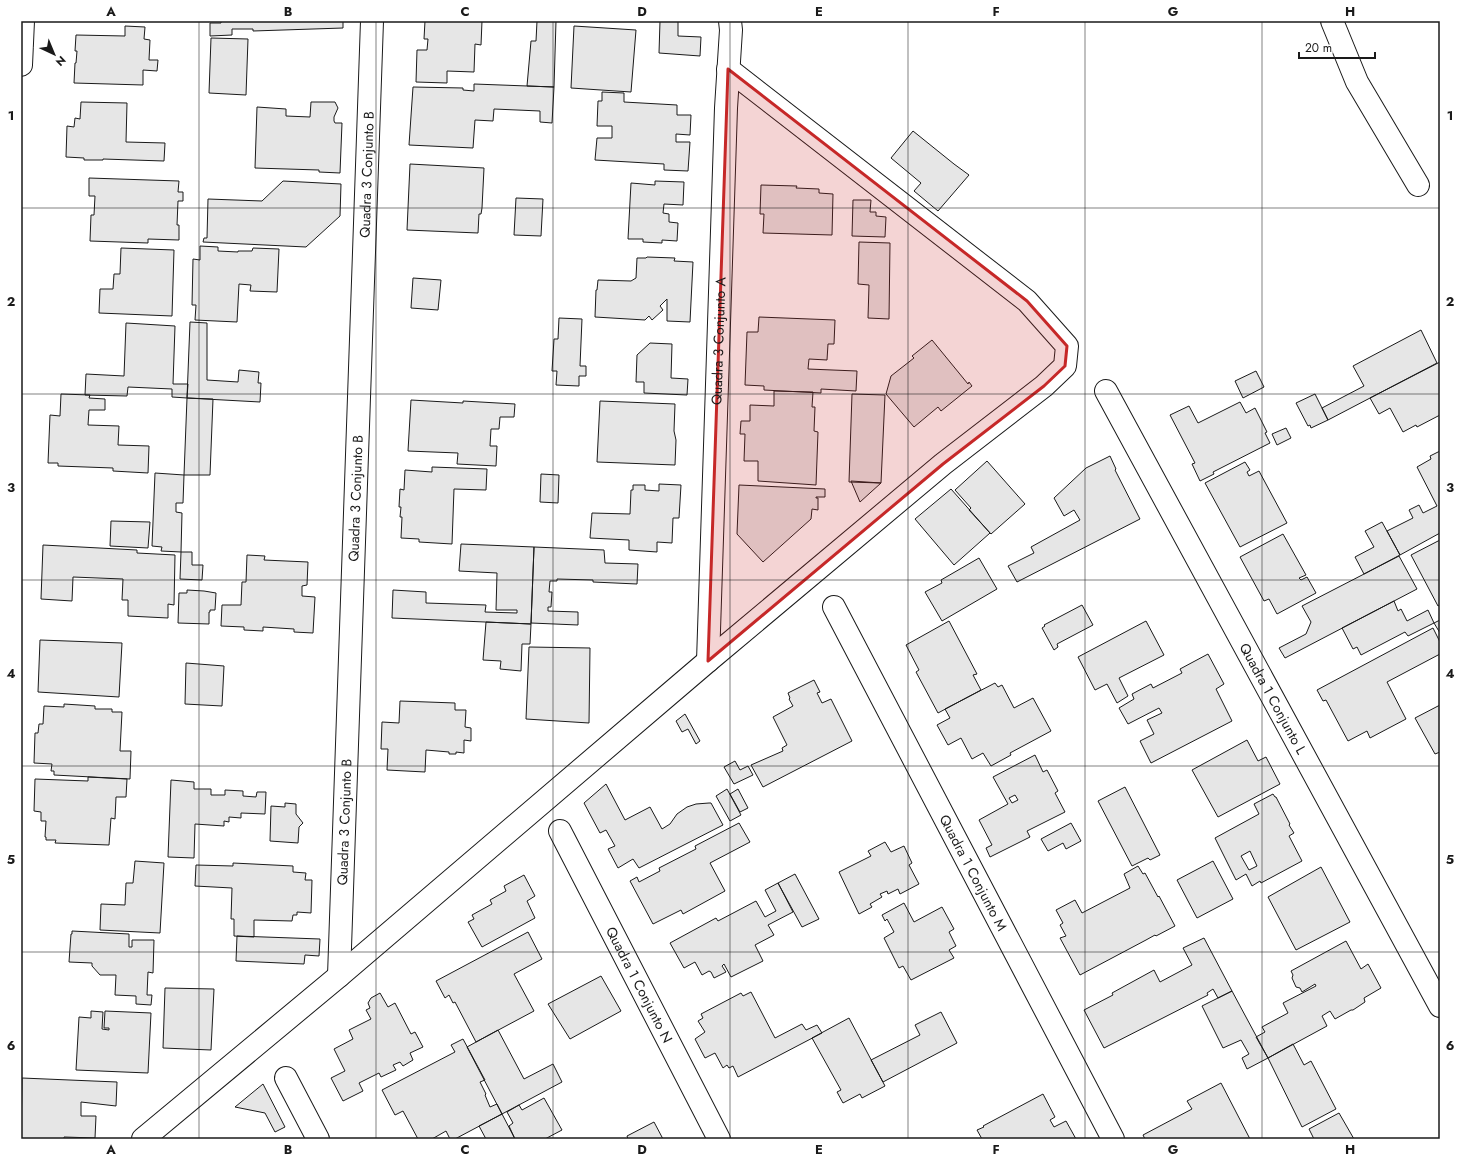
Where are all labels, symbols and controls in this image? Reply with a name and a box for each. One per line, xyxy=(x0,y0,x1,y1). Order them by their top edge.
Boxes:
text: A xyxy=(105,2,116,21)
text: B xyxy=(284,2,293,21)
text: C xyxy=(460,2,470,21)
text: D xyxy=(637,2,647,21)
text: E xyxy=(815,2,823,21)
text: F xyxy=(992,2,1000,21)
text: G xyxy=(1168,2,1179,21)
text: H xyxy=(1345,2,1355,21)
north arrow xyxy=(34,34,74,74)
scale bar xyxy=(1299,34,1375,60)
text: 20 m xyxy=(1305,39,1332,57)
text: N xyxy=(52,52,70,70)
text: 1 xyxy=(8,106,14,125)
text: 1 xyxy=(1447,106,1453,125)
street label: Quadra 3 Conjunto B xyxy=(355,111,379,238)
street label: Quadra 3 Conjunto A xyxy=(706,276,731,405)
text: 2 xyxy=(7,292,15,311)
text: 2 xyxy=(1446,292,1454,311)
street label: Quadra 3 Conjunto B xyxy=(343,434,368,562)
text: 3 xyxy=(7,478,15,497)
text: 3 xyxy=(1446,478,1454,497)
street label: Quadra 1 Conjunto L xyxy=(1235,639,1312,758)
text: 4 xyxy=(6,664,16,683)
text: 4 xyxy=(1445,664,1455,683)
street label: Quadra 3 Conjunto B xyxy=(332,758,357,886)
street label: Quadra 1 Conjunto M xyxy=(935,811,1012,934)
text: 5 xyxy=(7,850,15,869)
text: 5 xyxy=(1446,850,1454,869)
street label: Quadra 1 Conjunto N xyxy=(601,923,678,1046)
text: 6 xyxy=(7,1036,16,1055)
text: 6 xyxy=(1446,1036,1455,1055)
text: A xyxy=(105,1140,116,1159)
text: B xyxy=(284,1140,293,1159)
text: C xyxy=(460,1140,470,1159)
text: D xyxy=(637,1140,647,1159)
text: E xyxy=(815,1140,823,1159)
text: F xyxy=(992,1140,1000,1159)
text: G xyxy=(1168,1140,1179,1159)
text: H xyxy=(1345,1140,1355,1159)

